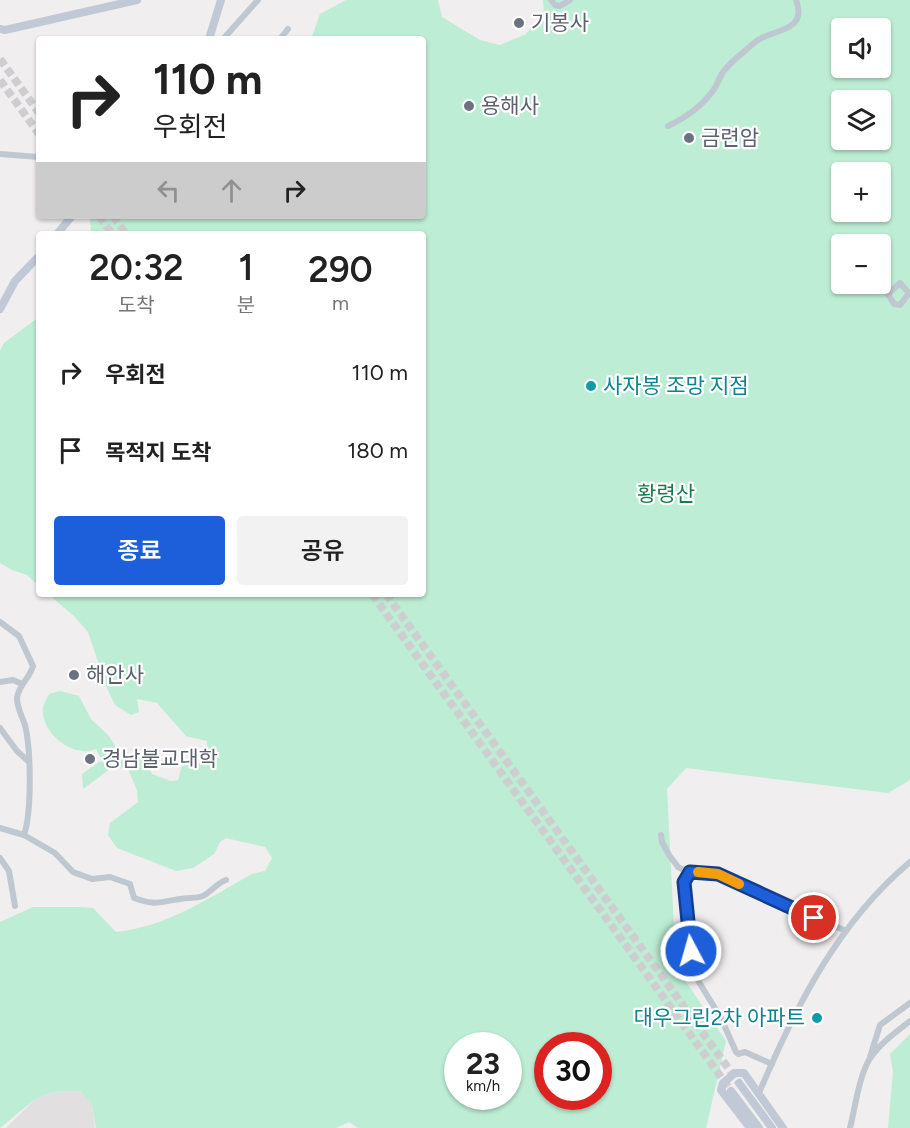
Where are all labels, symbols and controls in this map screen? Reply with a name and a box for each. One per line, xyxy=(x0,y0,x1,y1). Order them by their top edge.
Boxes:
place label: 기봉사 xyxy=(531,10,589,35)
marker: 기봉사 xyxy=(512,16,526,30)
map controls xyxy=(831,18,891,294)
button: sound xyxy=(831,18,891,78)
text: 110 m xyxy=(153,54,262,105)
icon: right xyxy=(54,60,132,138)
button: layers xyxy=(831,90,891,150)
place label: 용해사 xyxy=(481,93,539,118)
marker: 용해사 xyxy=(462,99,476,113)
text: 우회전 xyxy=(153,110,228,143)
place label: 금련암 xyxy=(701,125,759,150)
marker: 금련암 xyxy=(682,131,696,145)
button: + xyxy=(831,162,891,222)
icon: left xyxy=(152,174,185,207)
icon: ahead xyxy=(215,174,248,207)
icon: right xyxy=(278,174,311,207)
button: − xyxy=(831,234,891,294)
text: 20:32 xyxy=(89,246,184,289)
text: 1 xyxy=(238,246,253,289)
text: 290 xyxy=(308,248,373,291)
text: m xyxy=(332,291,349,315)
text: 도착 xyxy=(118,293,155,317)
text: 분 xyxy=(237,293,255,317)
icon: right xyxy=(54,356,87,389)
text: 110 m xyxy=(352,359,408,386)
text: 우회전 xyxy=(105,361,166,388)
place label: 사자봉 조망 지점 xyxy=(603,373,749,398)
marker: 사자봉 조망 지점 xyxy=(584,379,598,393)
icon: arrive xyxy=(54,434,87,467)
text: 180 m xyxy=(347,437,408,464)
text: 목적지 도착 xyxy=(105,439,211,466)
park label: 황령산 xyxy=(637,481,695,506)
button: 종료 xyxy=(54,516,225,585)
button: 공유 xyxy=(237,516,408,585)
place label: 해안사 xyxy=(86,662,144,687)
marker: 해안사 xyxy=(67,668,81,682)
place label: 경남불교대학 xyxy=(102,746,218,771)
marker: 경남불교대학 xyxy=(83,752,97,766)
pin xyxy=(788,892,839,943)
icon: arrive xyxy=(797,901,830,934)
position arrow xyxy=(659,919,723,983)
place label: 대우그린2차 아파트 xyxy=(634,1005,805,1030)
marker: 대우그린2차 아파트 xyxy=(810,1011,824,1025)
speed limit sign: 30 xyxy=(534,1032,612,1110)
text: 23 xyxy=(466,1045,500,1082)
text: km/h xyxy=(466,1077,500,1095)

